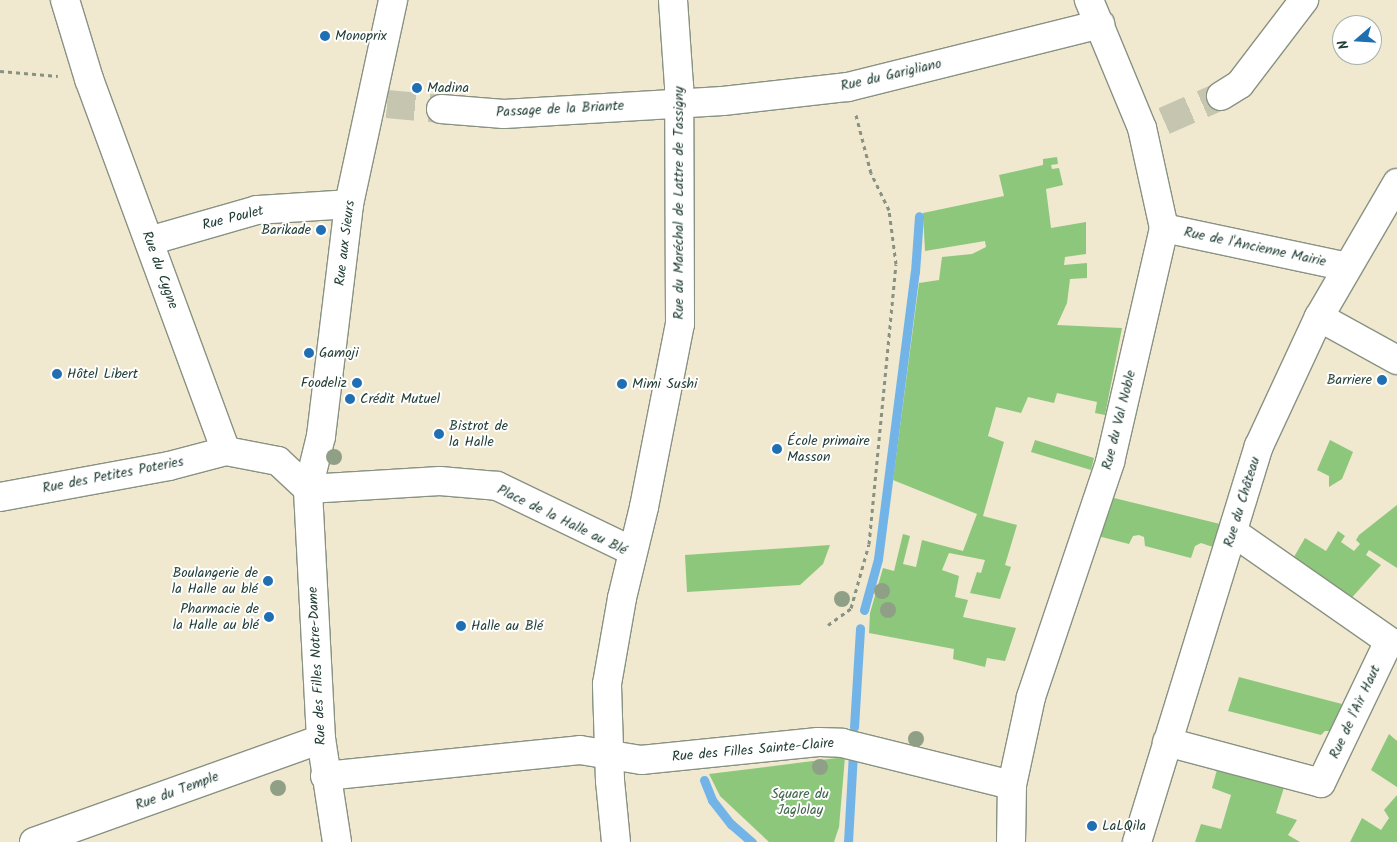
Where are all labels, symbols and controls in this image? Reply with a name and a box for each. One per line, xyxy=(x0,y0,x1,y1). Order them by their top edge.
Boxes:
north arrow xyxy=(1332,15,1382,65)
place label: Monoprix xyxy=(335,28,387,44)
marker: Monoprix xyxy=(319,30,331,42)
text: N xyxy=(1332,37,1356,52)
street label: Rue du Garigliano xyxy=(839,55,943,95)
place label: Madina xyxy=(427,80,469,96)
marker: Madina xyxy=(411,82,423,94)
street label: Rue du Maréchal de Lattre de Tassigny xyxy=(671,86,687,320)
street label: Passage de la Briante xyxy=(495,97,625,121)
street label: Rue aux Sieurs xyxy=(331,199,359,287)
street label: Rue Poulet xyxy=(201,202,265,234)
place label: Barikade xyxy=(261,222,311,238)
marker: Barikade xyxy=(315,224,327,236)
street label: Rue de l'Ancienne Mairie xyxy=(1182,224,1328,270)
street label: Rue du Cygne xyxy=(138,229,182,311)
place label: Gamoji xyxy=(319,345,358,361)
marker: Gamoji xyxy=(303,347,315,359)
place label: Hôtel Libert xyxy=(67,366,138,382)
marker: Hôtel Libert xyxy=(51,368,63,380)
street label: Rue du Val Noble xyxy=(1098,368,1140,472)
place label: Barriere xyxy=(1327,372,1372,388)
marker: Barriere xyxy=(1376,374,1388,386)
place label: Foodeliz xyxy=(301,375,347,391)
place label: Mimi Sushi xyxy=(632,376,697,392)
marker: Foodeliz xyxy=(351,377,363,389)
marker: Mimi Sushi xyxy=(616,378,628,390)
place label: Crédit Mutuel xyxy=(360,391,440,407)
marker: Crédit Mutuel xyxy=(344,393,356,405)
place label: Bistrot de la Halle xyxy=(449,418,508,451)
marker: Bistrot de la Halle xyxy=(433,428,445,440)
place label: École primaire Masson xyxy=(787,433,870,466)
marker: École primaire Masson xyxy=(771,443,783,455)
street label: Rue des Petites Poteries xyxy=(41,453,185,497)
street label: Rue du Château xyxy=(1220,455,1264,549)
street label: Place de la Halle au Blé xyxy=(494,481,630,559)
place label: Boulangerie de la Halle au blé xyxy=(172,565,258,598)
marker: Boulangerie de la Halle au blé xyxy=(262,575,274,587)
street label: Rue des Filles Notre-Dame xyxy=(304,586,330,746)
place label: Pharmacie de la Halle au blé xyxy=(173,601,259,634)
marker: Pharmacie de la Halle au blé xyxy=(263,611,275,623)
place label: Halle au Blé xyxy=(471,618,543,634)
marker: Halle au Blé xyxy=(455,620,467,632)
street label: Rue de l'Air Haut xyxy=(1326,663,1384,761)
street label: Rue des Filles Sainte-Claire xyxy=(671,735,835,765)
street label: Rue du Temple xyxy=(133,768,221,814)
park label: Square du Jaglolay xyxy=(771,786,829,819)
place label: LaLQila xyxy=(1102,818,1146,834)
marker: LaLQila xyxy=(1086,820,1098,832)

